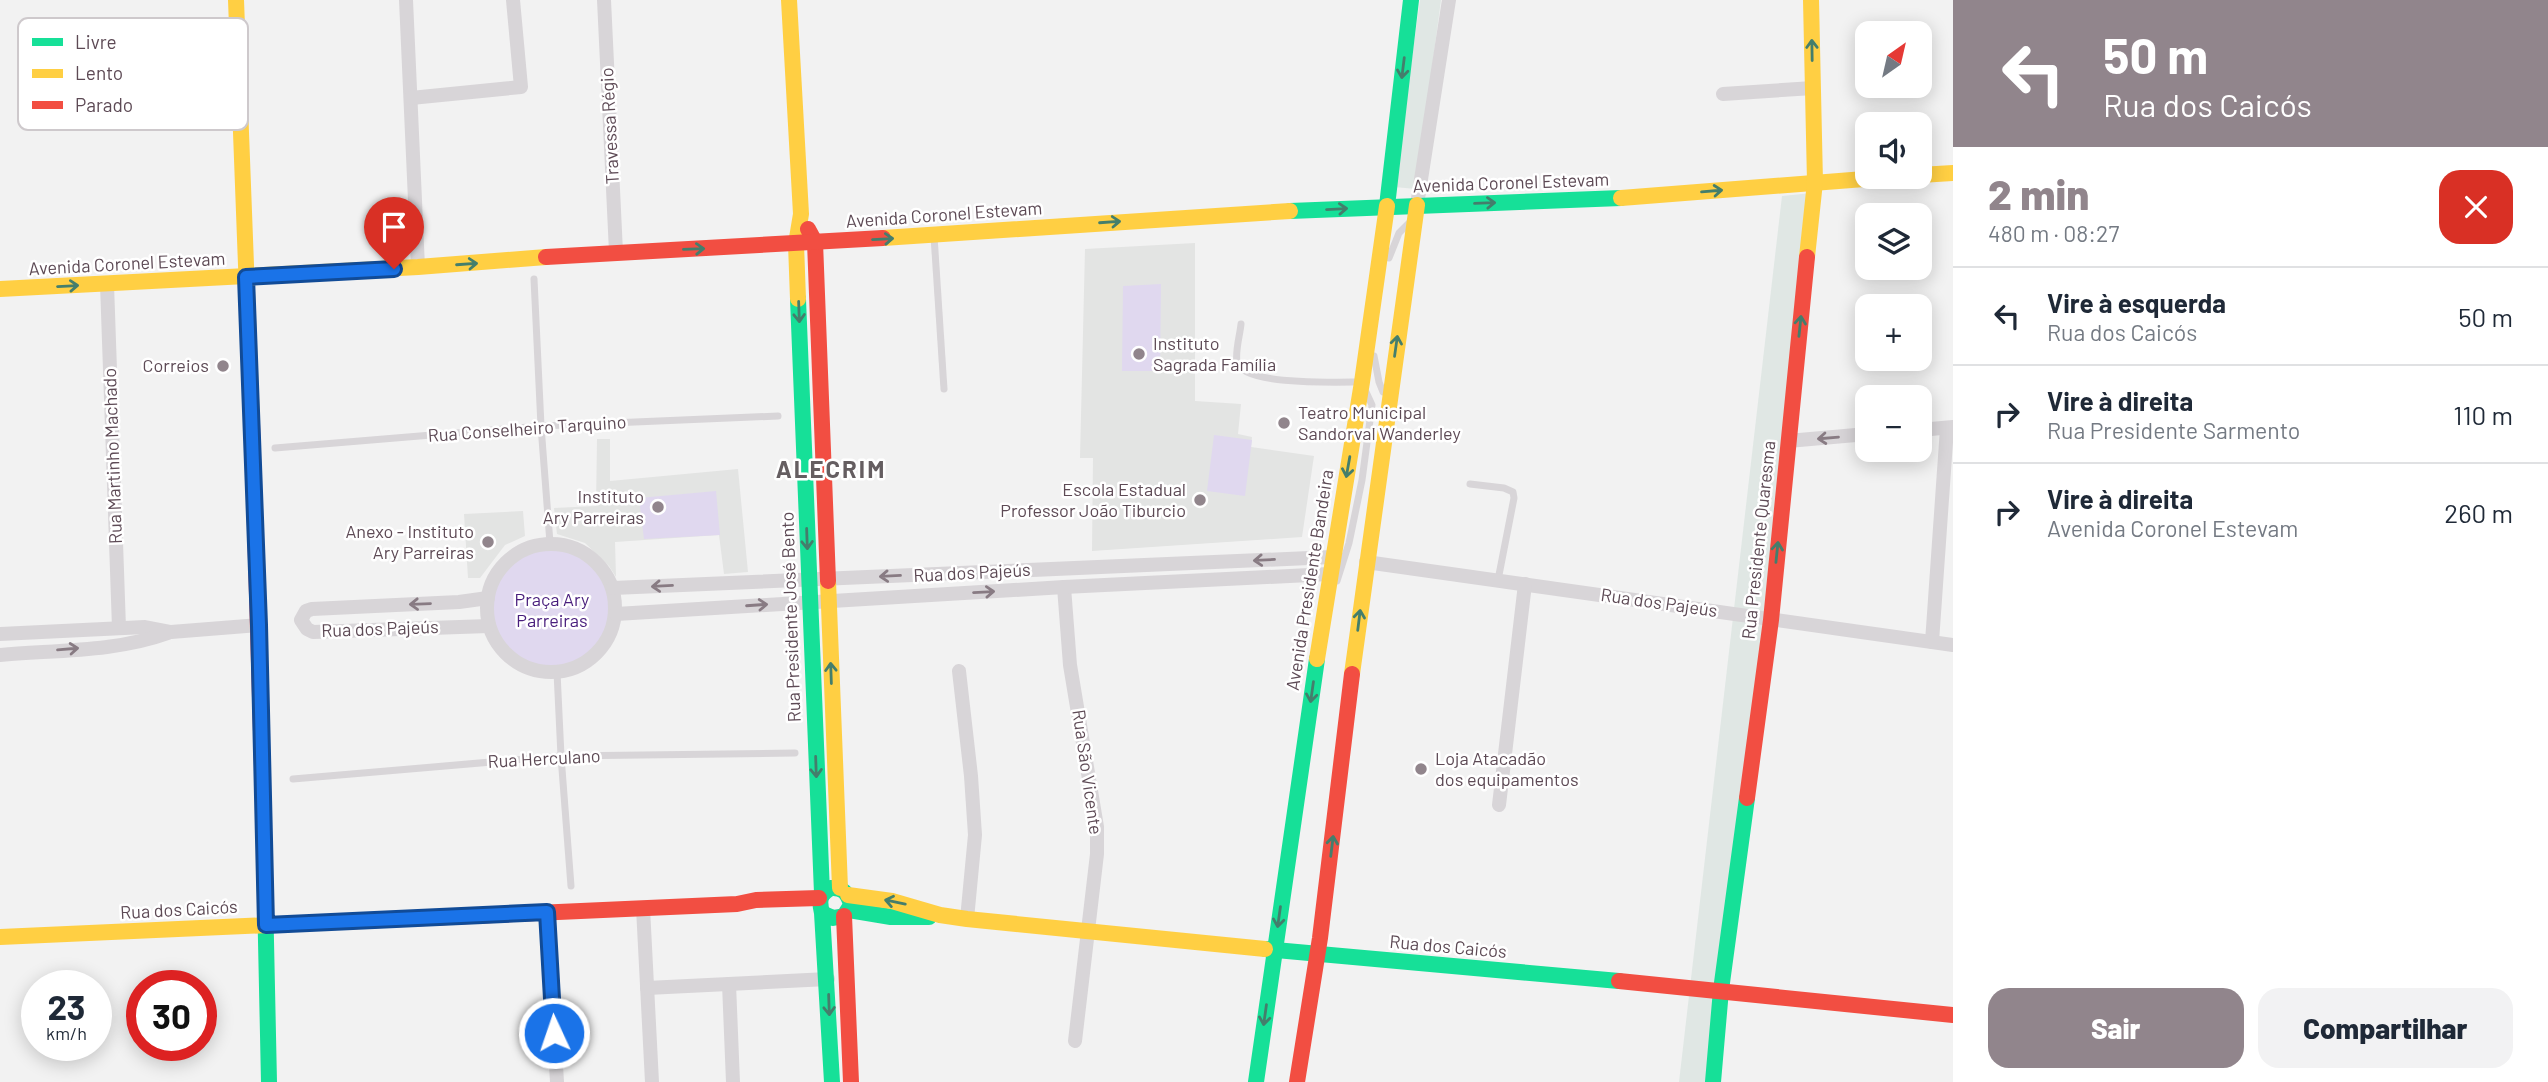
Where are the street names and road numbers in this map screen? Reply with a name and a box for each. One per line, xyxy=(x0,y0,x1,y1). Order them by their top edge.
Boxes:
street label: Travessa Régio xyxy=(595,67,623,185)
street label: Avenida Coronel Estevam xyxy=(1412,168,1610,196)
street label: Avenida Coronel Estevam xyxy=(845,196,1043,232)
street label: Avenida Coronel Estevam xyxy=(28,247,226,279)
street label: Rua Martinho Machado xyxy=(98,368,126,544)
street label: Rua Conselheiro Tarquino xyxy=(427,410,627,446)
street label: Rua Presidente Quaresma xyxy=(1737,439,1779,640)
street label: Avenida Presidente Bandeira xyxy=(1281,468,1337,692)
street label: Rua Presidente José Bento xyxy=(775,511,805,723)
street label: Rua dos Pajeús xyxy=(913,558,1031,586)
street label: Rua dos Pajeús xyxy=(1599,583,1719,621)
street label: Rua dos Pajeús xyxy=(321,615,439,641)
street label: Rua São Vicente xyxy=(1068,708,1108,836)
street label: Rua Herculano xyxy=(487,744,601,772)
street label: Rua dos Caicós xyxy=(120,895,238,923)
street label: Rua dos Caicós xyxy=(1389,930,1508,962)

